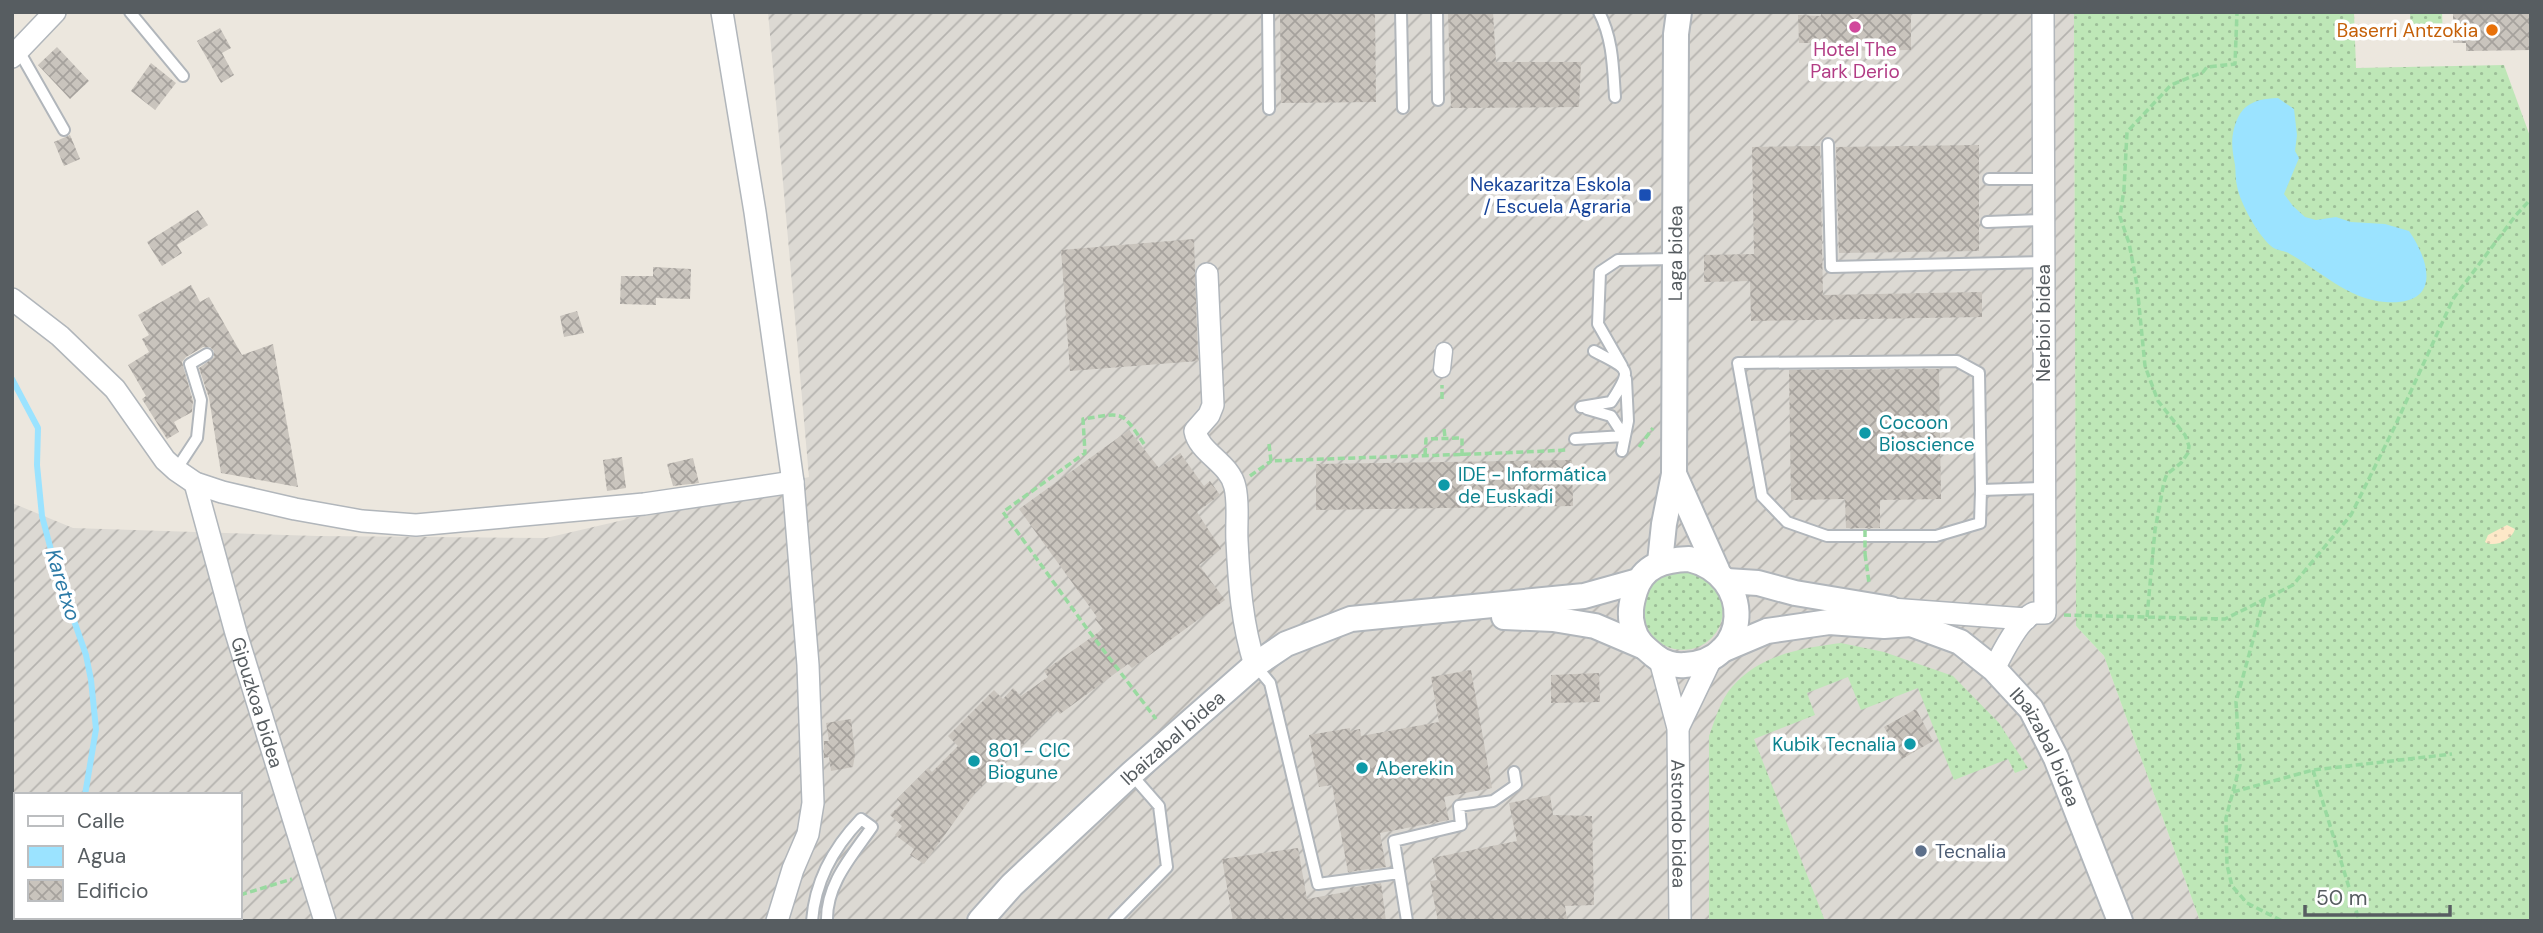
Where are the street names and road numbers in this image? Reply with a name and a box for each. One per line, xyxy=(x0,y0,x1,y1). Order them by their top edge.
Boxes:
street label: Laga bidea xyxy=(1662,205,1688,301)
street label: Nerbioi bidea xyxy=(2031,264,2056,382)
street label: Gipuzkoa bidea xyxy=(225,634,289,771)
street label: Ibaizabal bidea xyxy=(2004,682,2086,810)
street label: Ibaizabal bidea xyxy=(1115,685,1230,790)
street label: Astondo bidea xyxy=(1666,759,1692,888)

